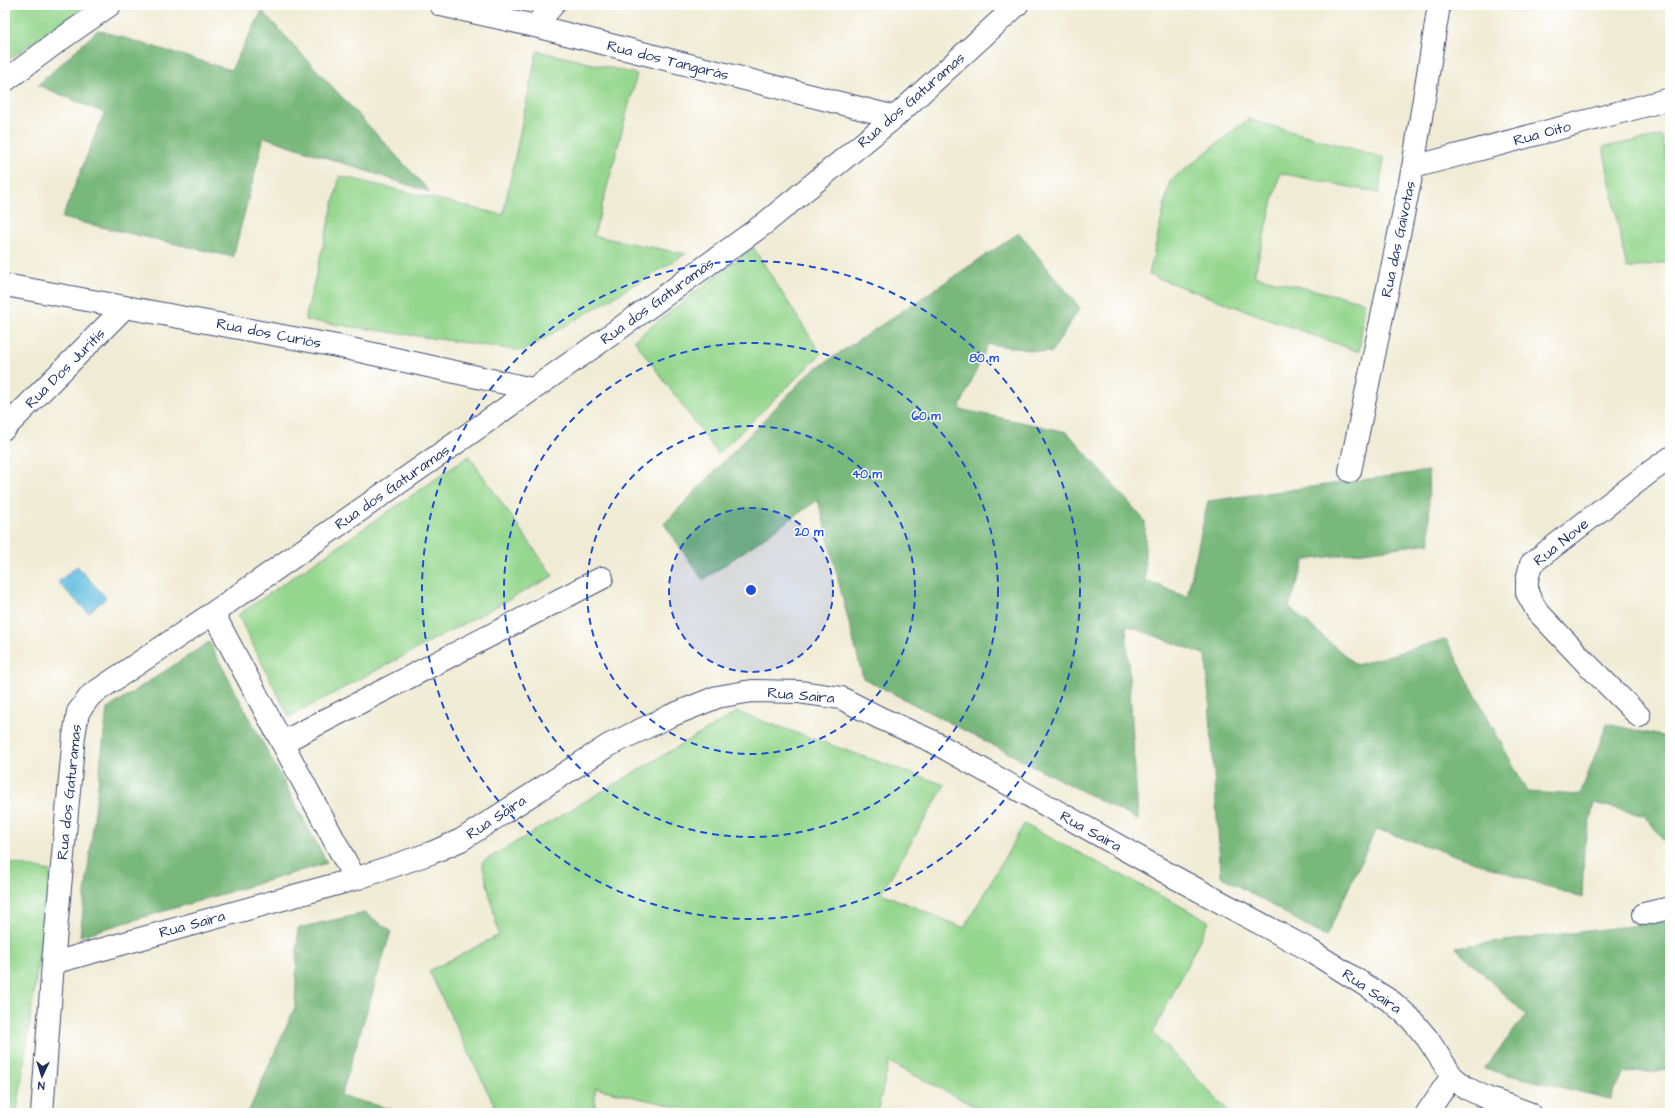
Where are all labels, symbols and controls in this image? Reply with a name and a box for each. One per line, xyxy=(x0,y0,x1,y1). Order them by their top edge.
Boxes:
street label: Rua dos Tangarás xyxy=(604,35,731,87)
street label: Rua dos Gaturamas xyxy=(853,48,970,153)
street label: Rua Oito xyxy=(1511,116,1574,151)
street label: Rua das Gaivotas xyxy=(1376,178,1421,299)
street label: Rua dos Gaturamas xyxy=(596,253,719,350)
street label: Rua dos Curiós xyxy=(215,313,324,354)
street label: Rua Dos Juritis xyxy=(21,323,110,413)
text: 80 m xyxy=(969,350,999,367)
text: 60 m xyxy=(911,408,941,425)
street label: Rua dos Gaturamas xyxy=(331,440,454,535)
text: 40 m xyxy=(852,466,883,483)
street label: Rua Nove xyxy=(1529,514,1593,571)
text: 20 m xyxy=(794,524,824,541)
centre of rings xyxy=(744,583,758,597)
street label: Rua Saira xyxy=(766,682,836,709)
street label: Rua dos Gaturamas xyxy=(52,723,87,861)
street label: Rua Saira xyxy=(462,790,531,845)
street label: Rua Saira xyxy=(1056,806,1126,857)
street label: Rua Saira xyxy=(157,906,228,943)
street label: Rua Saira xyxy=(1338,964,1406,1019)
north arrow xyxy=(22,1056,62,1096)
text: N xyxy=(37,1078,45,1093)

